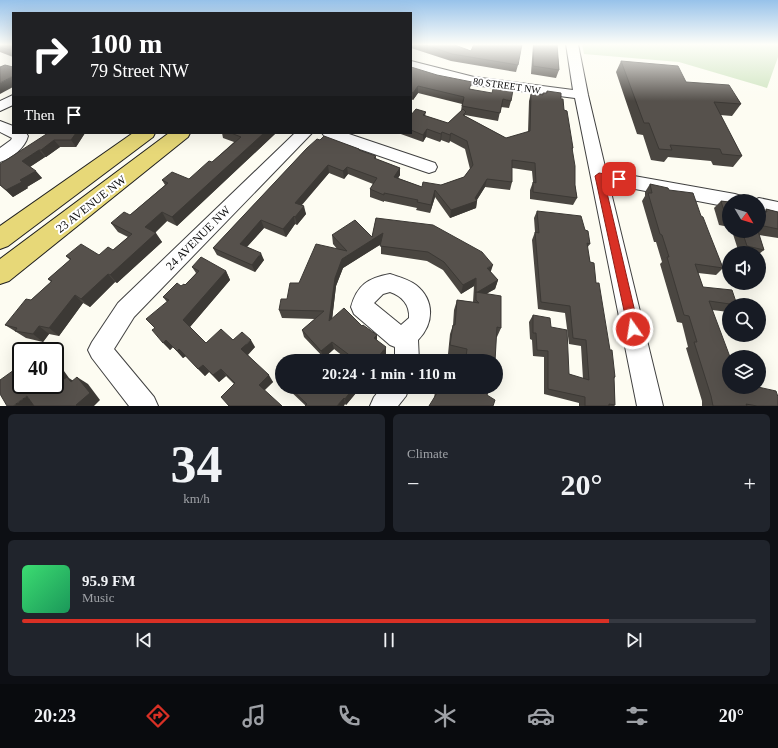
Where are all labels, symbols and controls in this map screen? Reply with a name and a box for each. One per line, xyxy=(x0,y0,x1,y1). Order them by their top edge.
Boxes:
icon: right xyxy=(24,28,76,80)
text: 100 m xyxy=(90,28,162,59)
text: 79 Street NW xyxy=(90,61,189,81)
street label: 80 STREET NW xyxy=(472,75,542,96)
icon: arrive xyxy=(63,104,85,126)
text: Then xyxy=(24,107,55,123)
pin xyxy=(602,162,636,196)
icon: arrive xyxy=(608,168,630,190)
street label: 23 AVENUE NW xyxy=(53,172,129,236)
north arrow xyxy=(722,194,766,238)
map controls xyxy=(722,194,766,394)
street label: 24 AVENUE NW xyxy=(163,202,234,273)
button: sound xyxy=(722,246,766,290)
button: search xyxy=(722,298,766,342)
position arrow xyxy=(612,308,654,350)
speed limit sign: 40 xyxy=(12,342,64,394)
button: layers xyxy=(722,350,766,394)
text: 20:24 · 1 min · 110 m xyxy=(322,366,456,382)
text: 34 xyxy=(171,436,223,493)
text: Climate xyxy=(407,446,448,461)
text: 20° xyxy=(561,468,603,501)
text: − xyxy=(407,471,419,496)
text: + xyxy=(744,471,756,496)
text: km/h xyxy=(183,491,210,506)
text: 95.9 FM xyxy=(82,573,135,589)
text: Music xyxy=(82,590,115,605)
icon: previous xyxy=(133,629,155,651)
icon: pause xyxy=(378,629,400,651)
icon: next xyxy=(623,629,645,651)
icon: directions xyxy=(144,702,172,730)
icon: music xyxy=(240,702,268,730)
icon: phone xyxy=(335,702,363,730)
icon: climate xyxy=(431,702,459,730)
icon: car xyxy=(527,702,555,730)
icon: filters xyxy=(623,702,651,730)
text: 20:23 xyxy=(34,706,76,726)
text: 20° xyxy=(719,706,744,726)

